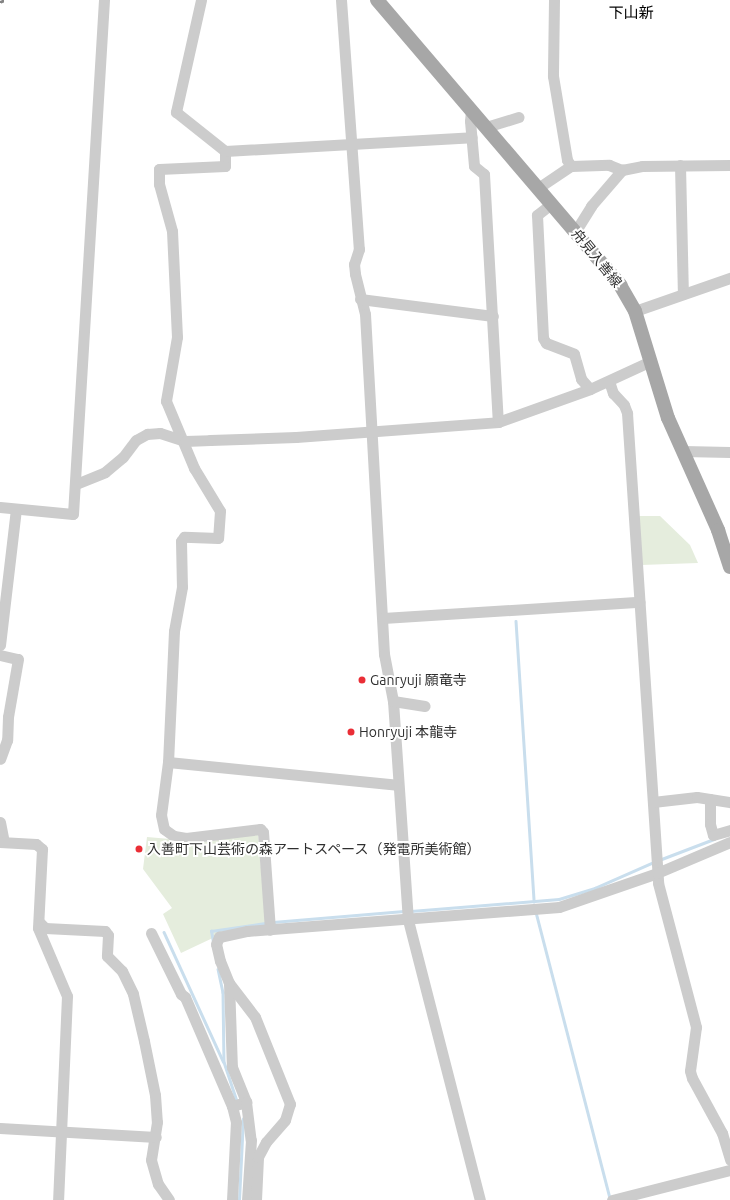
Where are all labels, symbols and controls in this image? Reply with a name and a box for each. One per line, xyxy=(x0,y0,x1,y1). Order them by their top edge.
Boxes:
district label: 下山新 xyxy=(609,4,653,22)
street label: 舟見入善線 xyxy=(568,226,626,290)
place label: Ganryuji 願竜寺 xyxy=(370,672,467,688)
marker: Ganryuji 願竜寺 xyxy=(357,675,367,685)
place label: Honryuji 本龍寺 xyxy=(359,724,457,740)
marker: Honryuji 本龍寺 xyxy=(346,727,356,737)
place label: 入善町下山芸術の森アートスペース（発電所美術館） xyxy=(147,841,482,857)
marker: 入善町下山芸術の森アートスペース（発電所美術館） xyxy=(134,844,144,854)

